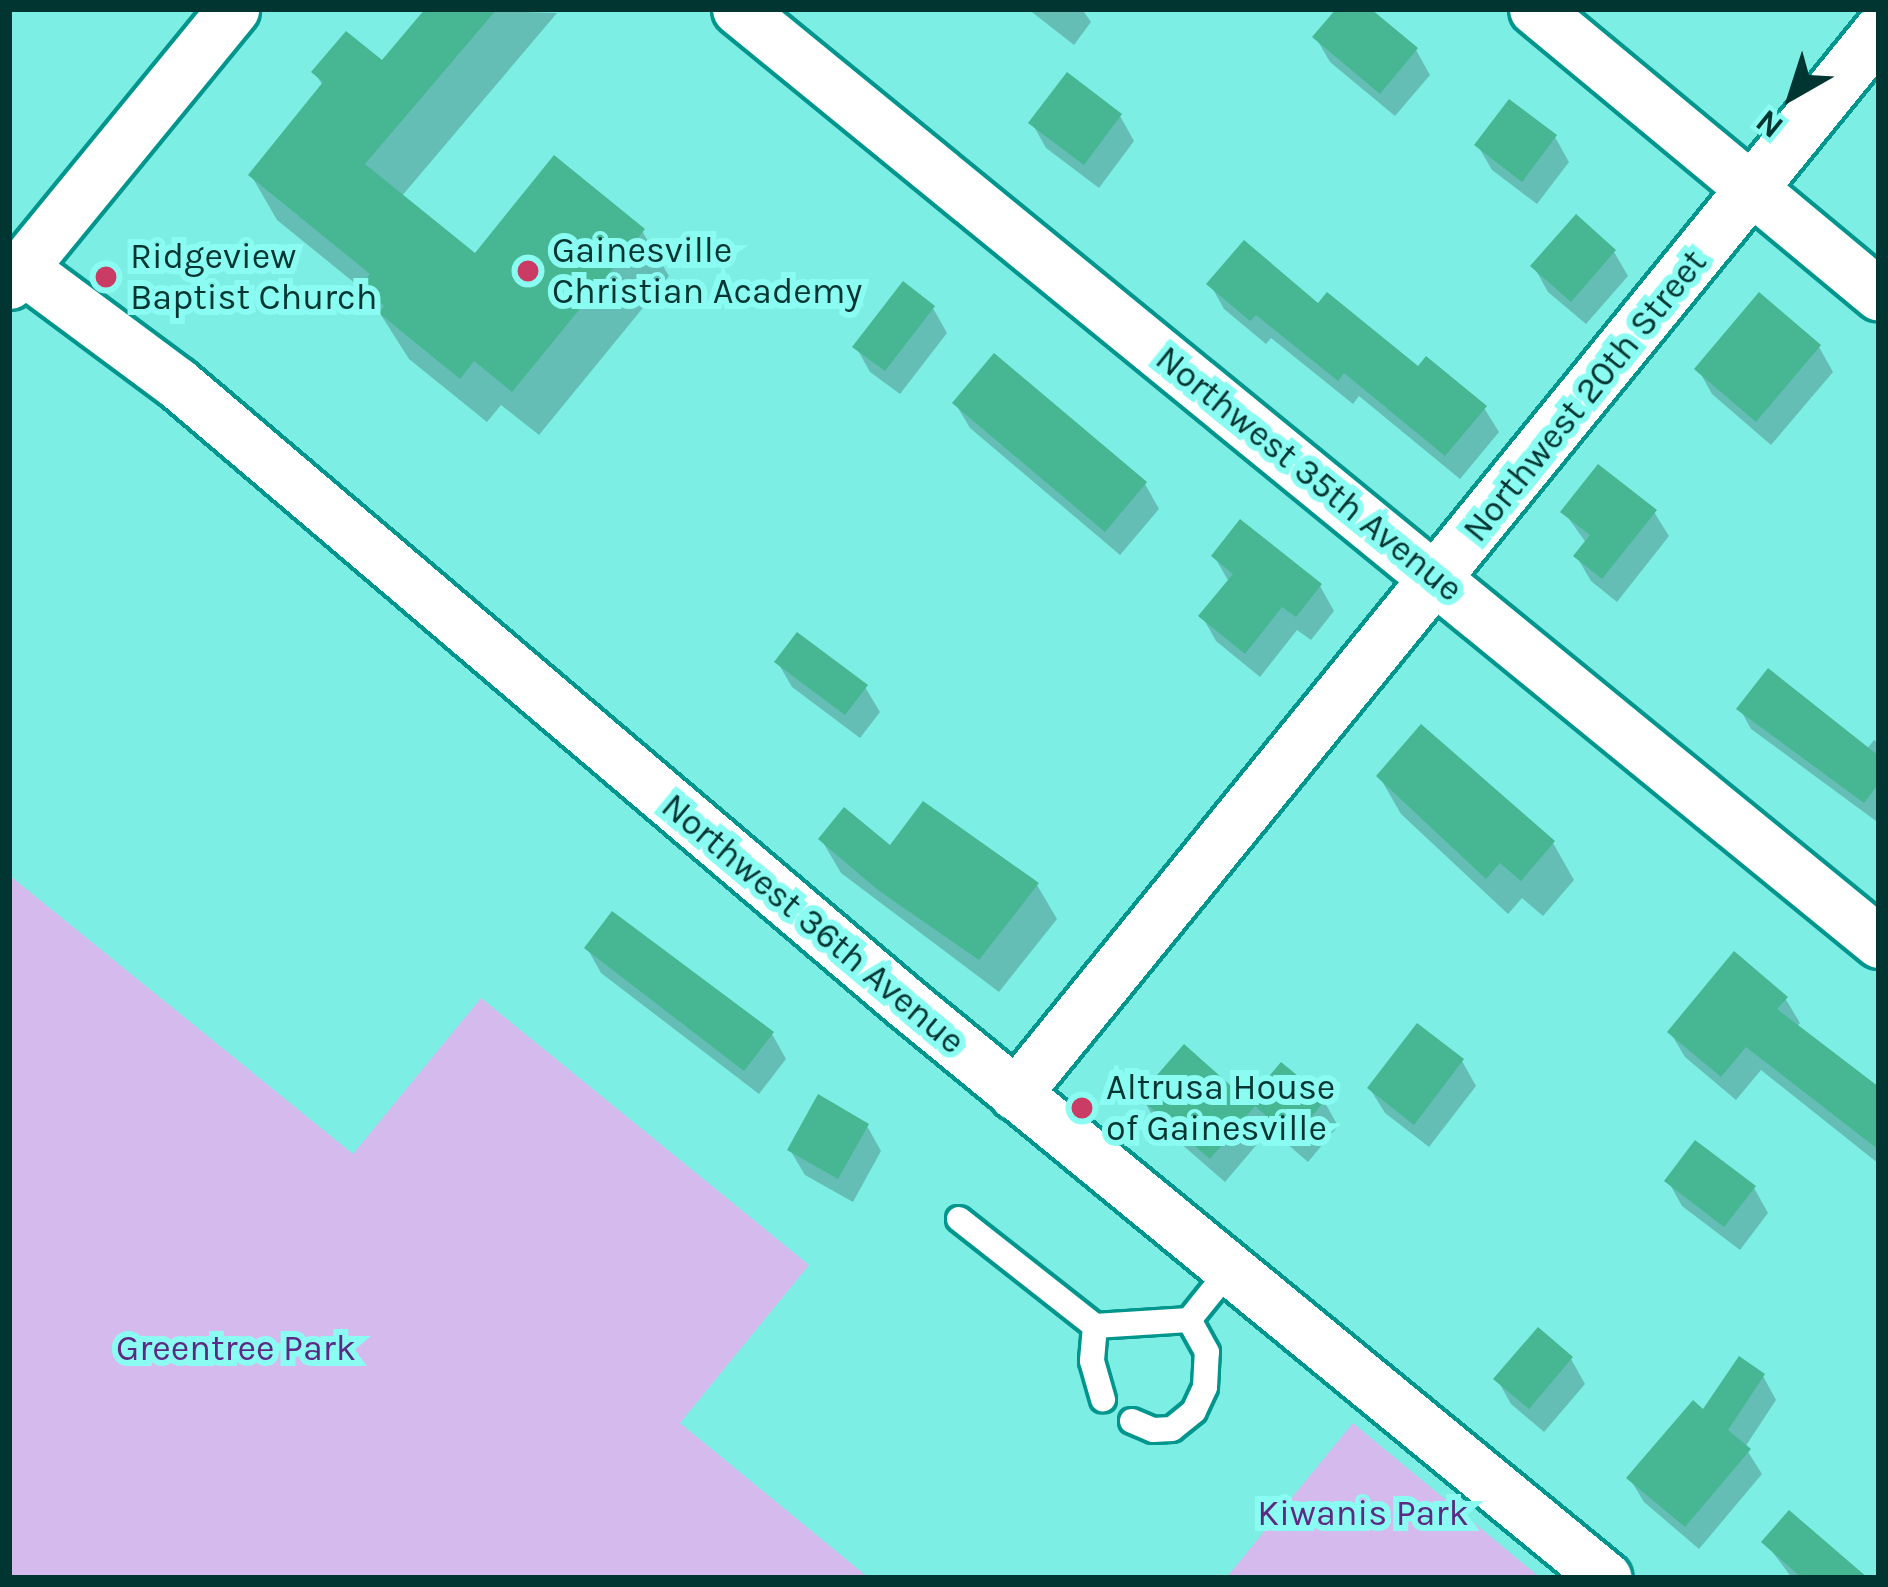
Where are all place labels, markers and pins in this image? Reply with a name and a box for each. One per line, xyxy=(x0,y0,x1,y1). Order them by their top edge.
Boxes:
place label: Gainesville Christian Academy xyxy=(552,228,862,313)
place label: Ridgeview Baptist Church xyxy=(130,234,377,319)
marker: Gainesville Christian Academy xyxy=(515,258,541,284)
marker: Ridgeview Baptist Church xyxy=(93,264,119,290)
place label: Altrusa House of Gainesville xyxy=(1106,1065,1335,1150)
marker: Altrusa House of Gainesville xyxy=(1069,1095,1095,1121)

